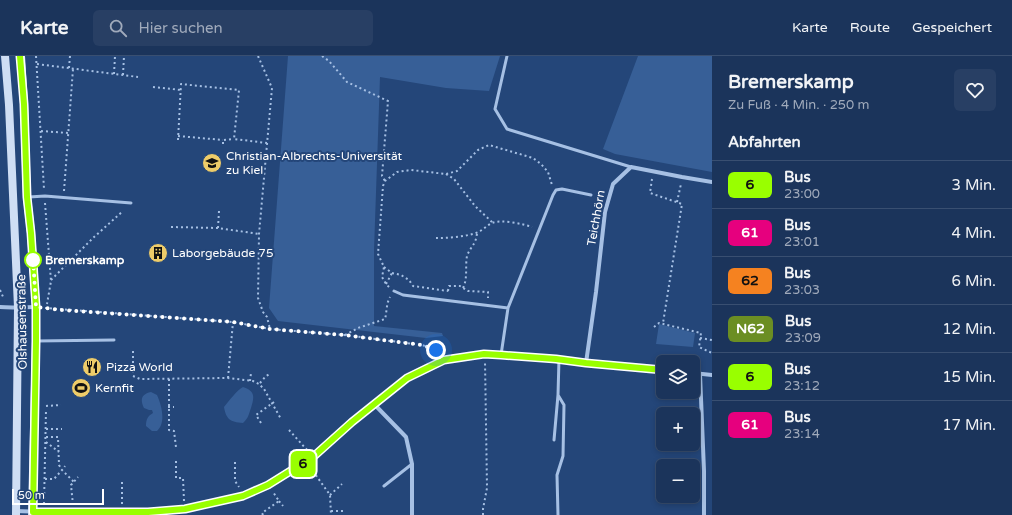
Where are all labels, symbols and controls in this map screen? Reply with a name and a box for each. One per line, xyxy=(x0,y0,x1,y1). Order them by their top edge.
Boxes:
search box xyxy=(93,10,373,46)
text: Karte xyxy=(20,17,69,39)
icon: search xyxy=(107,17,129,39)
text: Hier suchen xyxy=(139,19,223,37)
text: Karte xyxy=(792,19,828,36)
text: Route xyxy=(850,19,890,36)
text: Gespeichert xyxy=(912,19,992,36)
button: heart xyxy=(954,69,996,111)
text: Bremerskamp xyxy=(728,71,854,93)
text: Zu Fuß · 4 Min. · 250 m xyxy=(728,97,869,113)
text: Abfahrten xyxy=(728,133,801,151)
place label: Christian-Albrechts-Universität zu Kiel xyxy=(226,149,403,177)
school or university icon: Christian-Albrechts-Universität zu Kiel xyxy=(201,152,223,174)
text: Bus xyxy=(784,168,811,186)
text: 6 xyxy=(746,176,754,193)
text: 3 Min. xyxy=(952,176,996,194)
text: 23:00 xyxy=(784,186,820,202)
street label: Teichhörn xyxy=(584,189,608,247)
text: Bus xyxy=(784,216,811,234)
text: 61 xyxy=(741,224,759,241)
text: 4 Min. xyxy=(952,224,996,242)
text: 23:01 xyxy=(784,234,820,250)
building icon: Laborgebäude 75 xyxy=(147,242,169,264)
place label: Laborgebäude 75 xyxy=(172,246,273,260)
marker: Bremerskamp xyxy=(24,251,42,269)
place label: Bremerskamp xyxy=(45,253,125,268)
text: Bus xyxy=(784,264,811,282)
text: 62 xyxy=(741,272,759,289)
text: 6 Min. xyxy=(952,272,996,290)
street label: Olshausenstraße xyxy=(14,274,30,370)
text: 23:03 xyxy=(784,282,820,298)
text: Bus xyxy=(785,312,811,330)
text: N62 xyxy=(736,320,765,337)
text: 12 Min. xyxy=(942,320,996,338)
text: 23:09 xyxy=(785,330,821,346)
your location xyxy=(426,340,446,360)
map controls xyxy=(656,355,700,503)
button: layers xyxy=(656,355,700,399)
restaurant icon: Pizza World xyxy=(81,356,103,378)
place label: Pizza World xyxy=(106,360,173,374)
text: Bus xyxy=(784,360,811,378)
text: 6 xyxy=(746,368,754,385)
text: 15 Min. xyxy=(942,368,996,386)
sports icon: Kernfit xyxy=(70,377,92,399)
text: 23:12 xyxy=(784,378,820,394)
place label: Kernfit xyxy=(95,381,134,395)
button: + xyxy=(656,407,700,451)
text: Bus xyxy=(784,408,811,426)
text: 61 xyxy=(741,416,759,433)
text: 17 Min. xyxy=(942,416,996,434)
text: 23:14 xyxy=(784,426,820,442)
line badge: 6 xyxy=(290,451,316,477)
text: 6 xyxy=(299,455,307,472)
button: − xyxy=(656,459,700,503)
scale bar xyxy=(12,487,104,506)
text: 50 m xyxy=(18,489,45,502)

